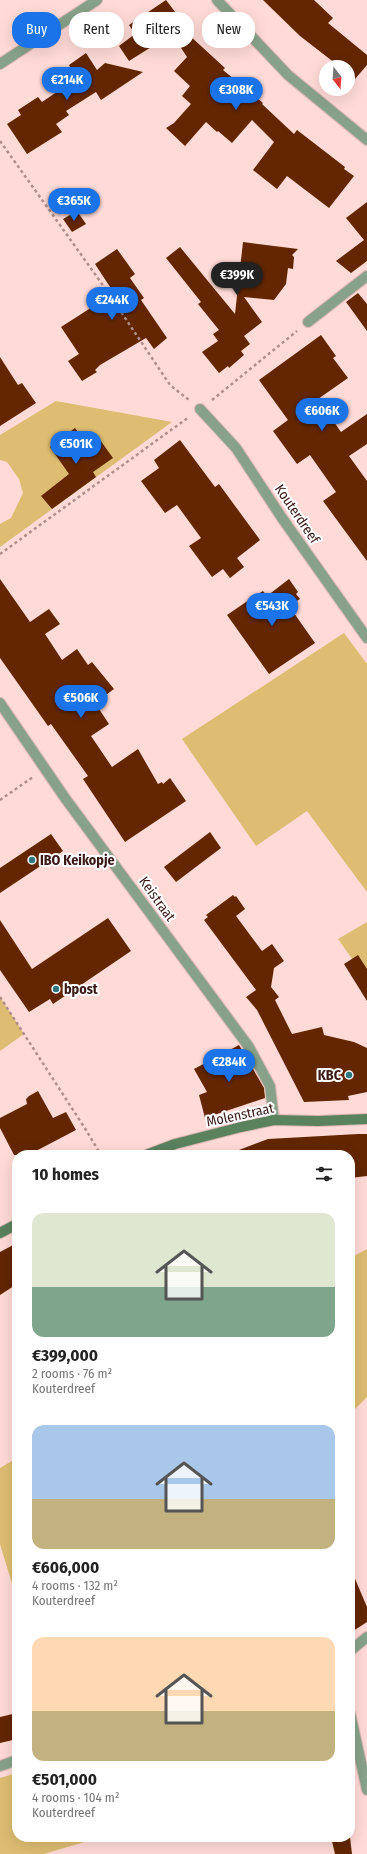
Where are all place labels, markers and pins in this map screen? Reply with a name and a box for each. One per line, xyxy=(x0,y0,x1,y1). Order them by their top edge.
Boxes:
pin: €214K xyxy=(39,67,95,101)
pin: €308K xyxy=(208,77,264,111)
pin: €365K xyxy=(46,188,102,222)
pin: €399K xyxy=(209,262,265,296)
pin: €244K xyxy=(84,287,140,321)
pin: €606K xyxy=(294,398,350,432)
pin: €501K xyxy=(48,431,104,465)
pin: €543K xyxy=(244,593,300,627)
pin: €506K xyxy=(53,685,109,719)
place label: IBO Keikopje xyxy=(40,852,115,869)
marker: IBO Keikopje xyxy=(27,855,37,865)
place label: bpost xyxy=(64,981,99,998)
marker: bpost xyxy=(51,984,61,994)
pin: €284K xyxy=(201,1049,257,1083)
place label: KBC xyxy=(318,1067,342,1084)
marker: KBC xyxy=(344,1070,354,1080)

